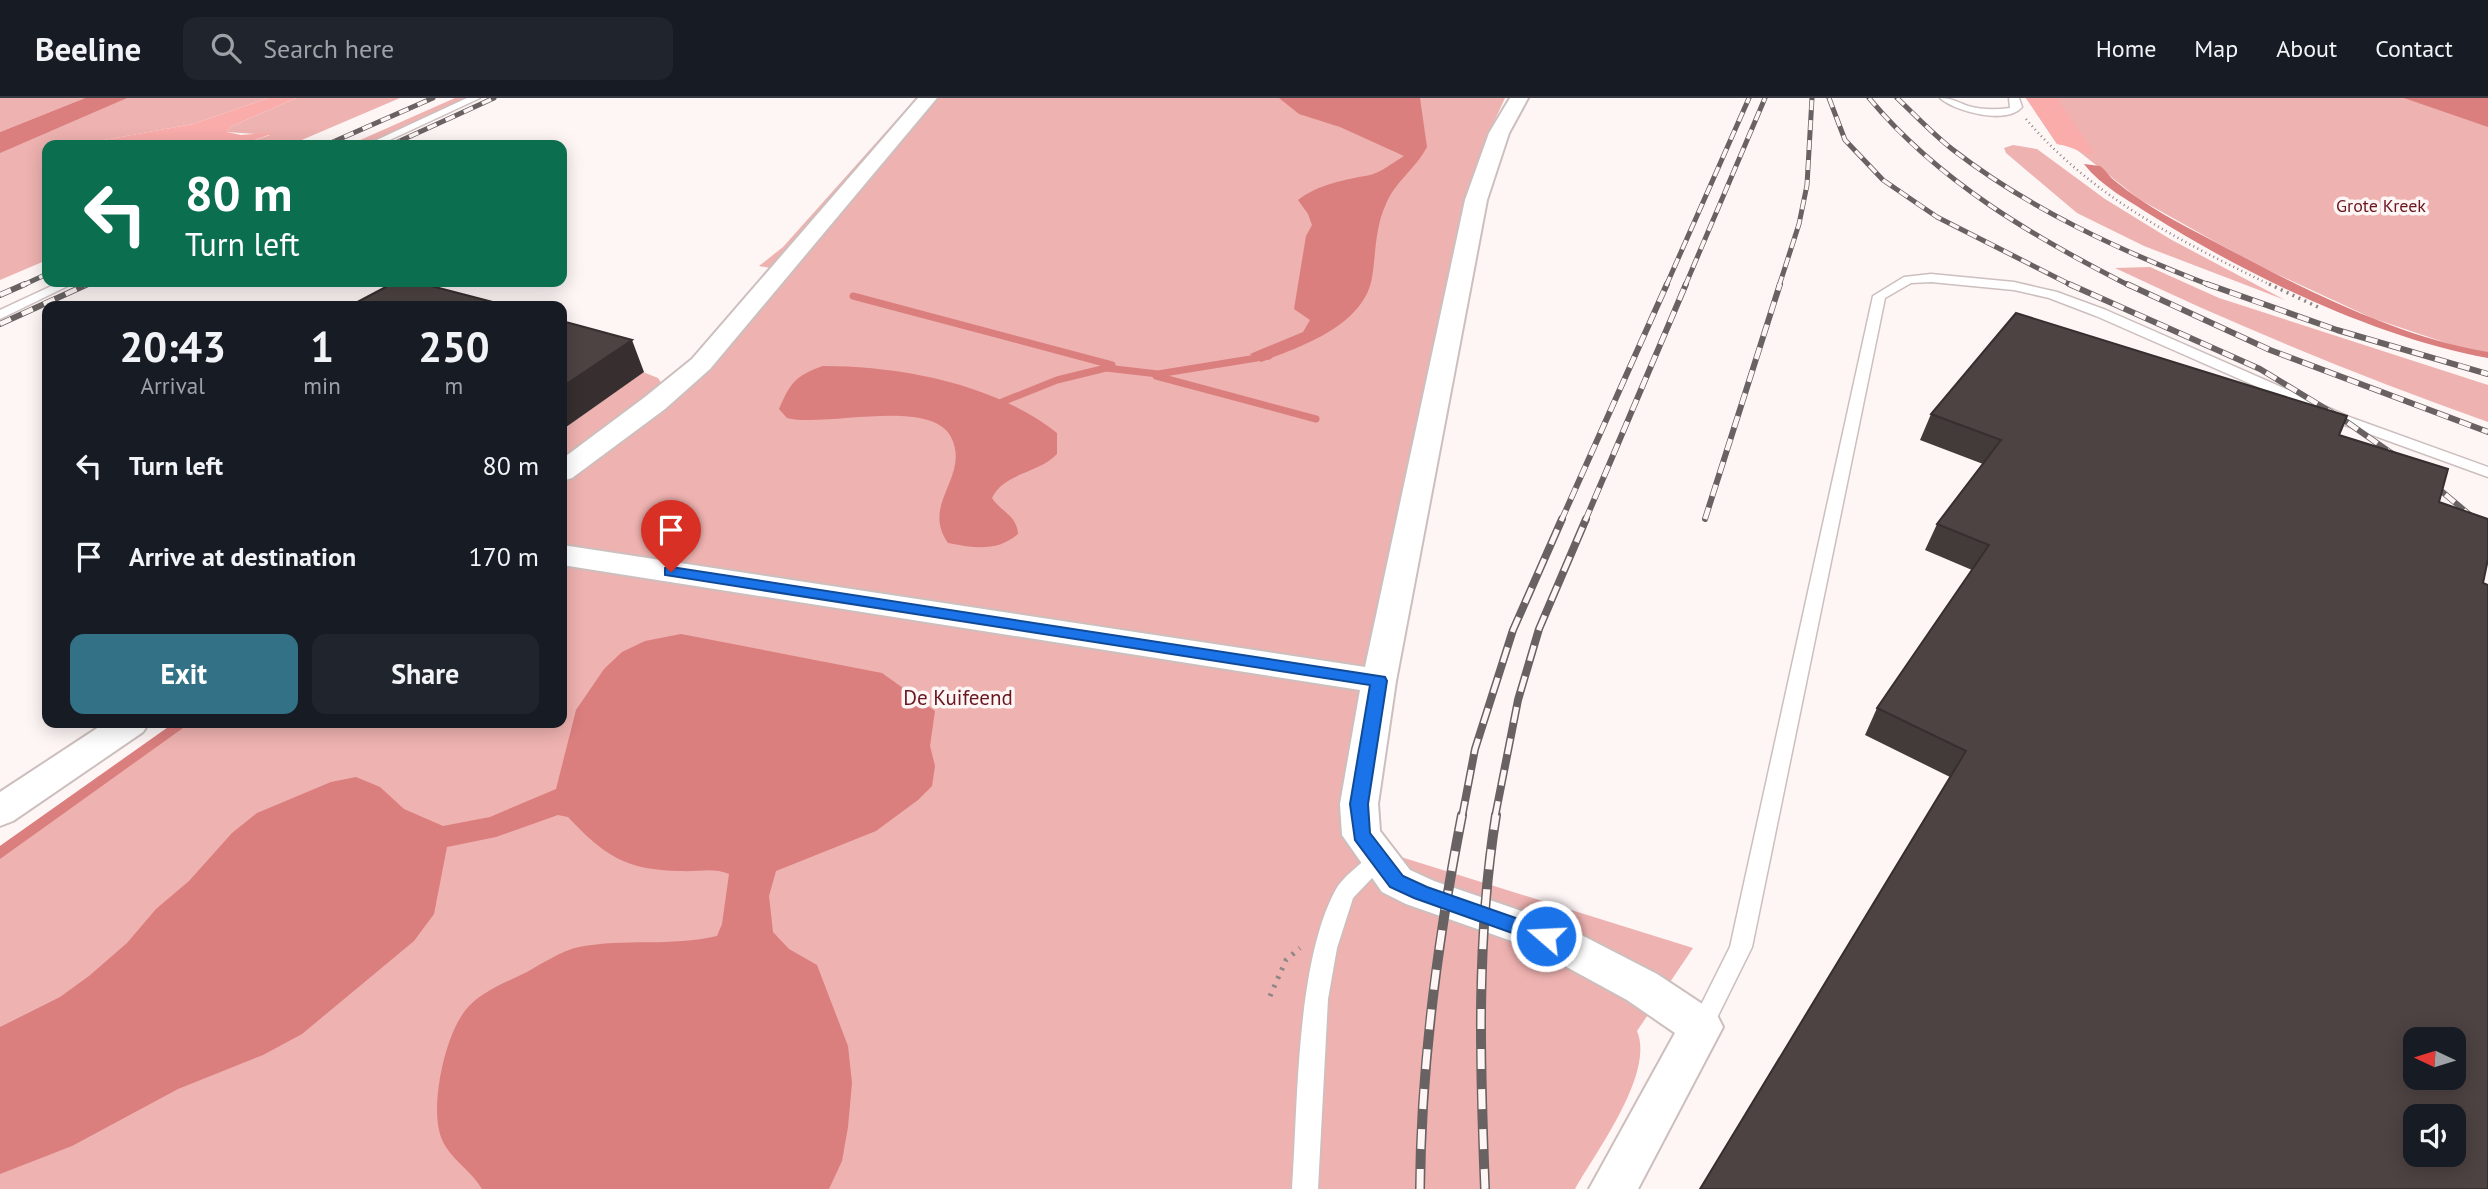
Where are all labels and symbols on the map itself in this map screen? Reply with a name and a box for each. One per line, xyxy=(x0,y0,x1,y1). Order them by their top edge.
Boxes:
park label: Grote Kreek xyxy=(2336,194,2426,217)
pin xyxy=(641,500,701,572)
park label: De Kuifeend xyxy=(903,684,1013,711)
position arrow xyxy=(1509,899,1583,973)
north arrow xyxy=(2403,1027,2466,1090)

